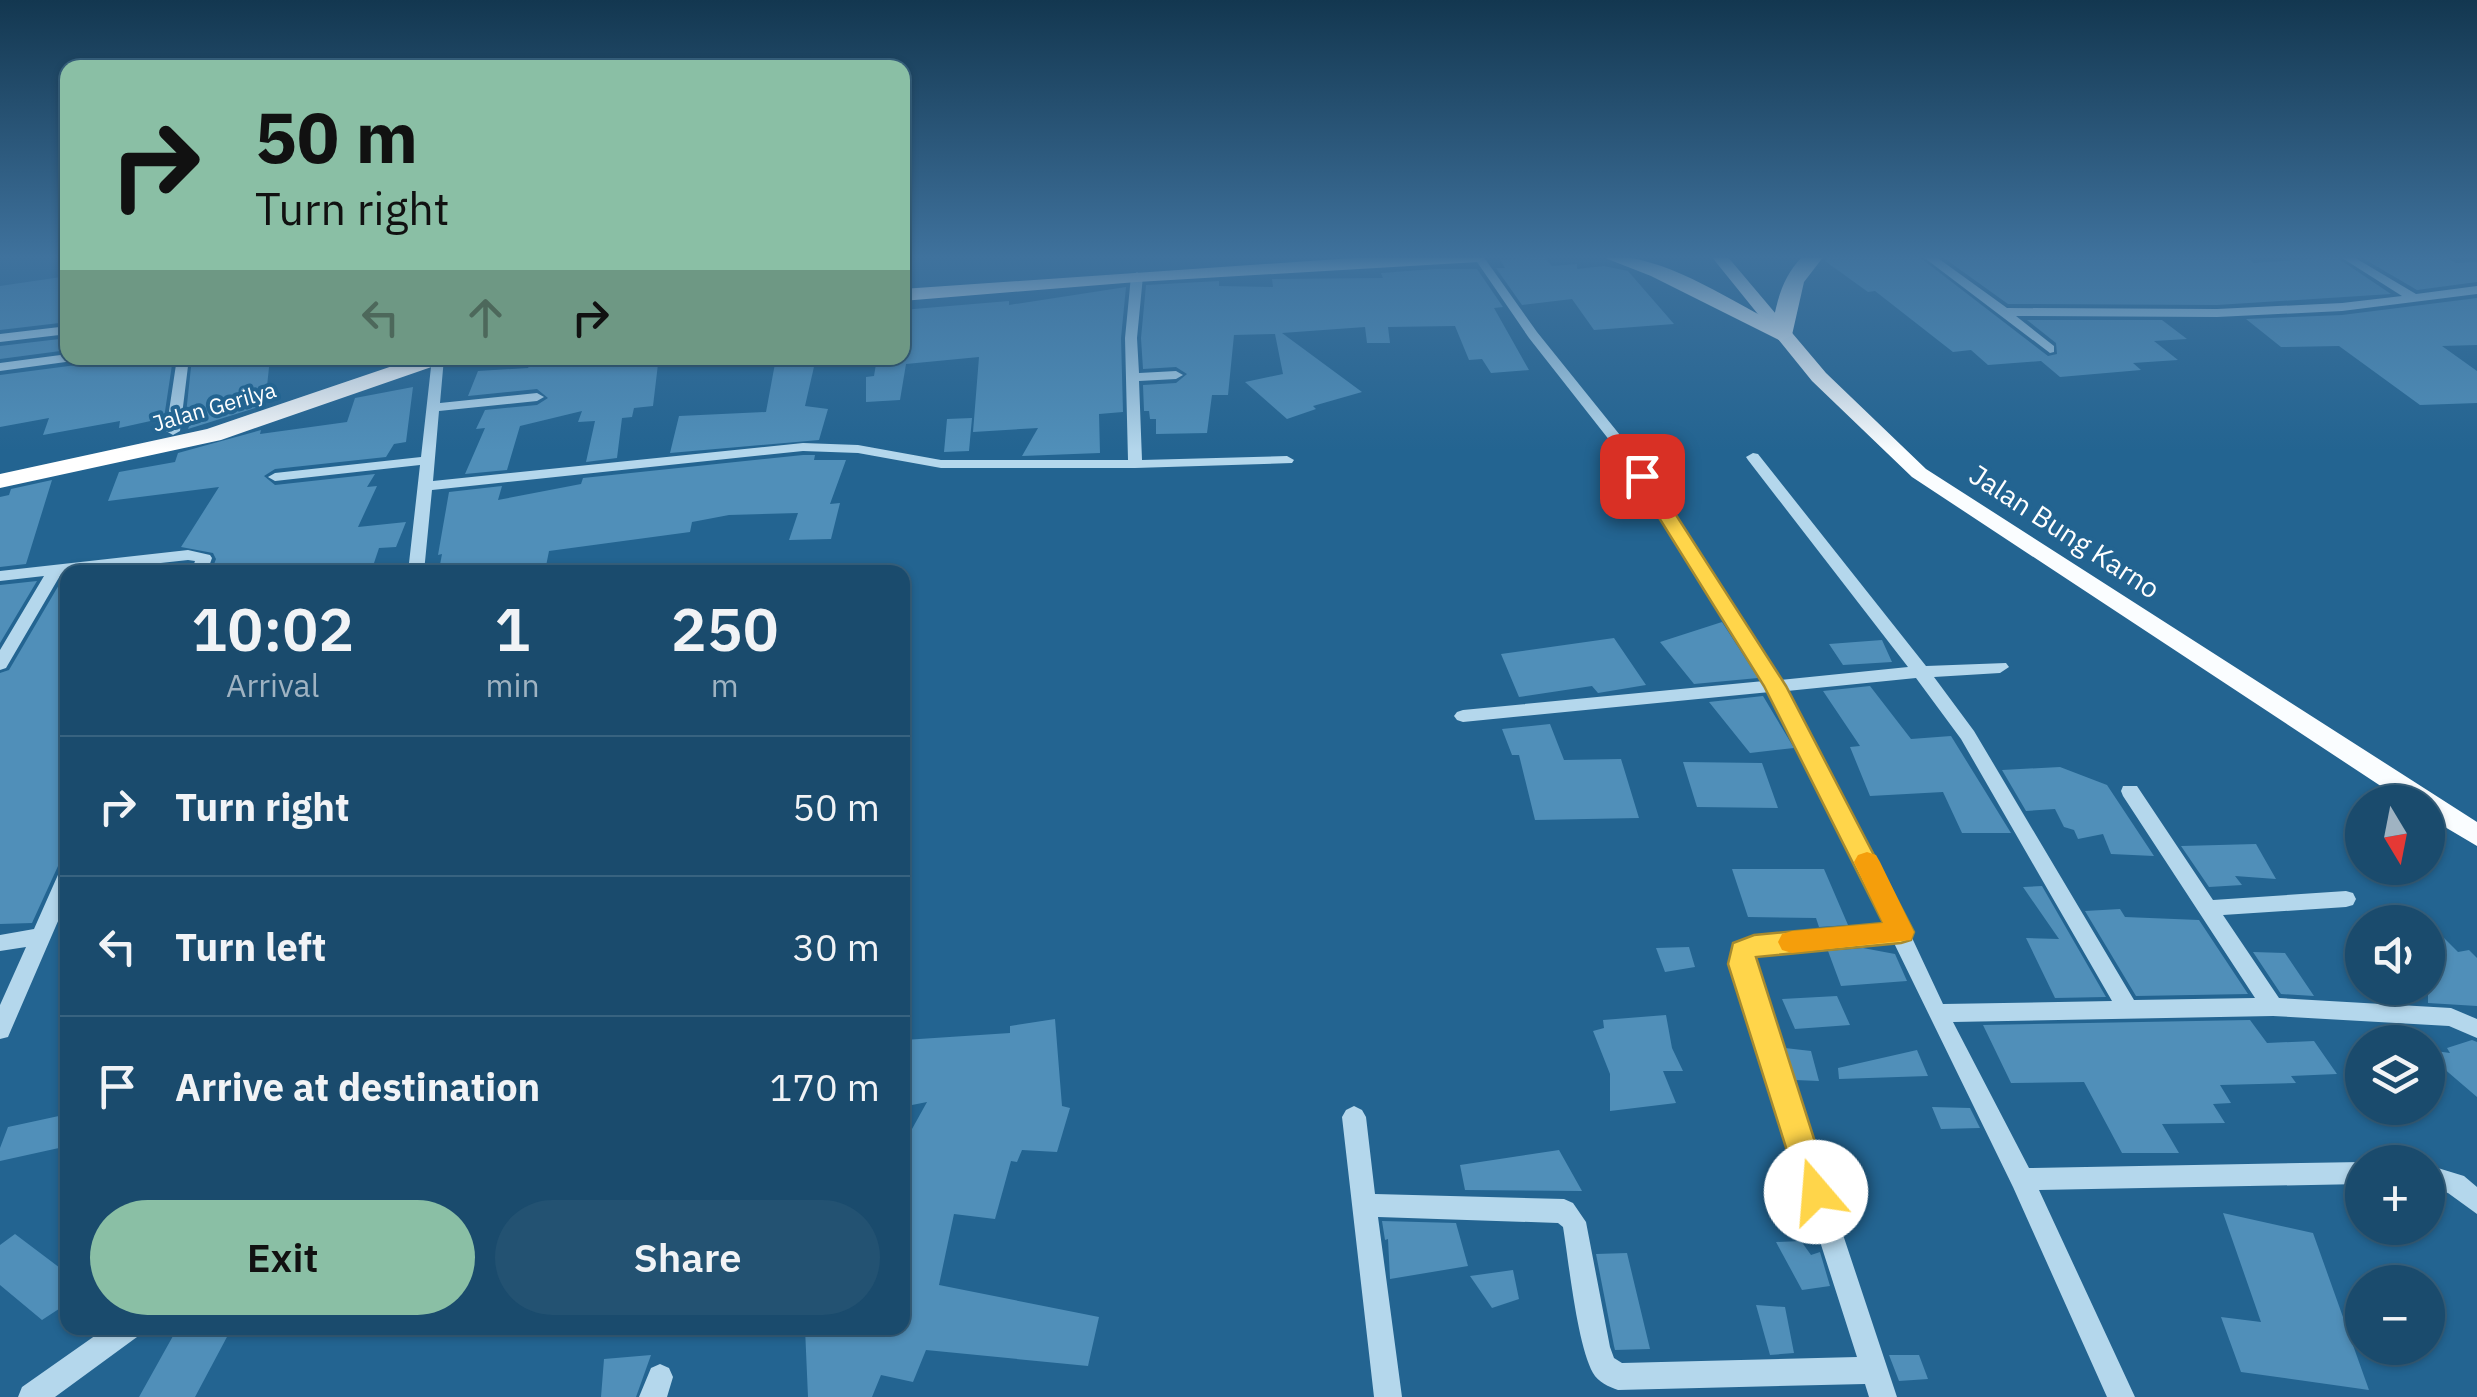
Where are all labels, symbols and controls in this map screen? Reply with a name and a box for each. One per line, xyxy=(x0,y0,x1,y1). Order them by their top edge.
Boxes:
text: 50 m xyxy=(255,91,418,182)
icon: right xyxy=(90,100,220,230)
text: Turn right xyxy=(255,179,450,237)
icon: left xyxy=(353,290,408,345)
icon: ahead xyxy=(458,290,513,345)
icon: right xyxy=(563,290,618,345)
street label: Jalan Gerilya xyxy=(149,374,280,438)
pin xyxy=(1600,434,1685,519)
icon: arrive xyxy=(1615,449,1670,504)
street label: Jalan Bung Karno xyxy=(1963,456,2167,606)
text: 10:02 xyxy=(191,589,354,668)
text: 1 xyxy=(495,589,531,668)
text: 250 xyxy=(671,589,779,668)
text: Arrival xyxy=(226,664,319,706)
text: min xyxy=(485,664,540,706)
text: m xyxy=(711,664,739,706)
icon: right xyxy=(90,779,145,834)
text: Turn right xyxy=(175,782,350,831)
text: 50 m xyxy=(792,782,880,831)
north arrow xyxy=(2345,785,2445,885)
map controls xyxy=(2345,785,2445,1365)
button: sound xyxy=(2345,905,2445,1005)
icon: left xyxy=(90,919,145,974)
text: Turn left xyxy=(175,922,326,971)
text: 30 m xyxy=(792,922,880,971)
button: layers xyxy=(2345,1025,2445,1125)
icon: arrive xyxy=(90,1059,145,1114)
text: Arrive at destination xyxy=(175,1062,540,1111)
text: 170 m xyxy=(769,1062,880,1111)
position arrow xyxy=(1764,1140,1868,1244)
button: + xyxy=(2345,1145,2445,1245)
button: Exit xyxy=(90,1200,475,1315)
button: Share xyxy=(495,1200,880,1315)
button: − xyxy=(2345,1265,2445,1365)

